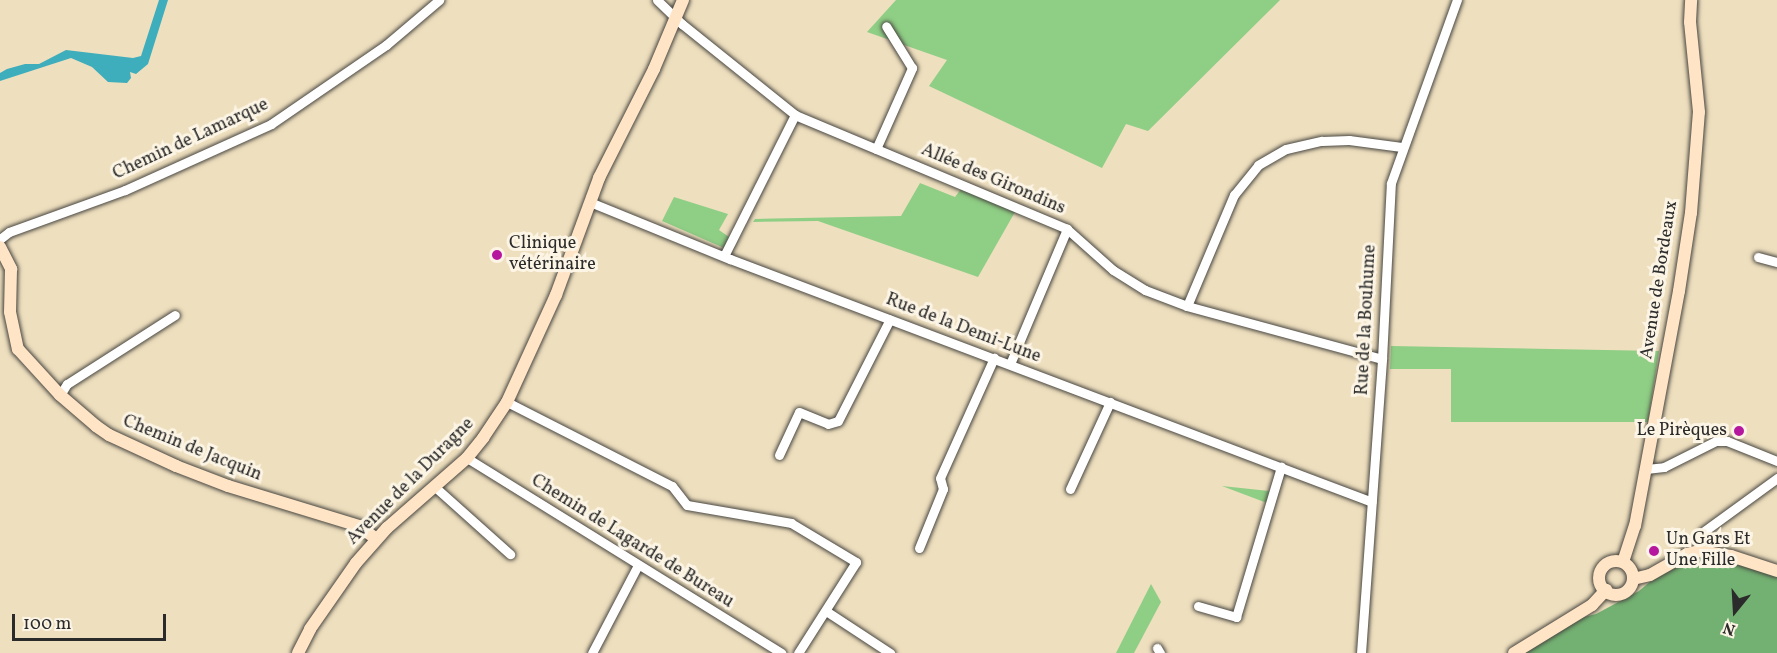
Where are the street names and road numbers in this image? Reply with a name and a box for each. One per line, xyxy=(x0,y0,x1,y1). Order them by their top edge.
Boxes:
street label: Chemin de Lamarque xyxy=(110,95,272,185)
street label: Allée des Girondins xyxy=(918,140,1068,220)
street label: Avenue de Bordeaux xyxy=(1637,199,1683,361)
street label: Rue de la Bouhume xyxy=(1352,244,1382,396)
street label: Rue de la Demi-Lune xyxy=(882,289,1044,369)
street label: Chemin de Jacquin xyxy=(119,411,265,487)
street label: Avenue de la Duragne xyxy=(343,414,479,550)
street label: Chemin de Lagarde de Bureau xyxy=(527,471,737,613)

